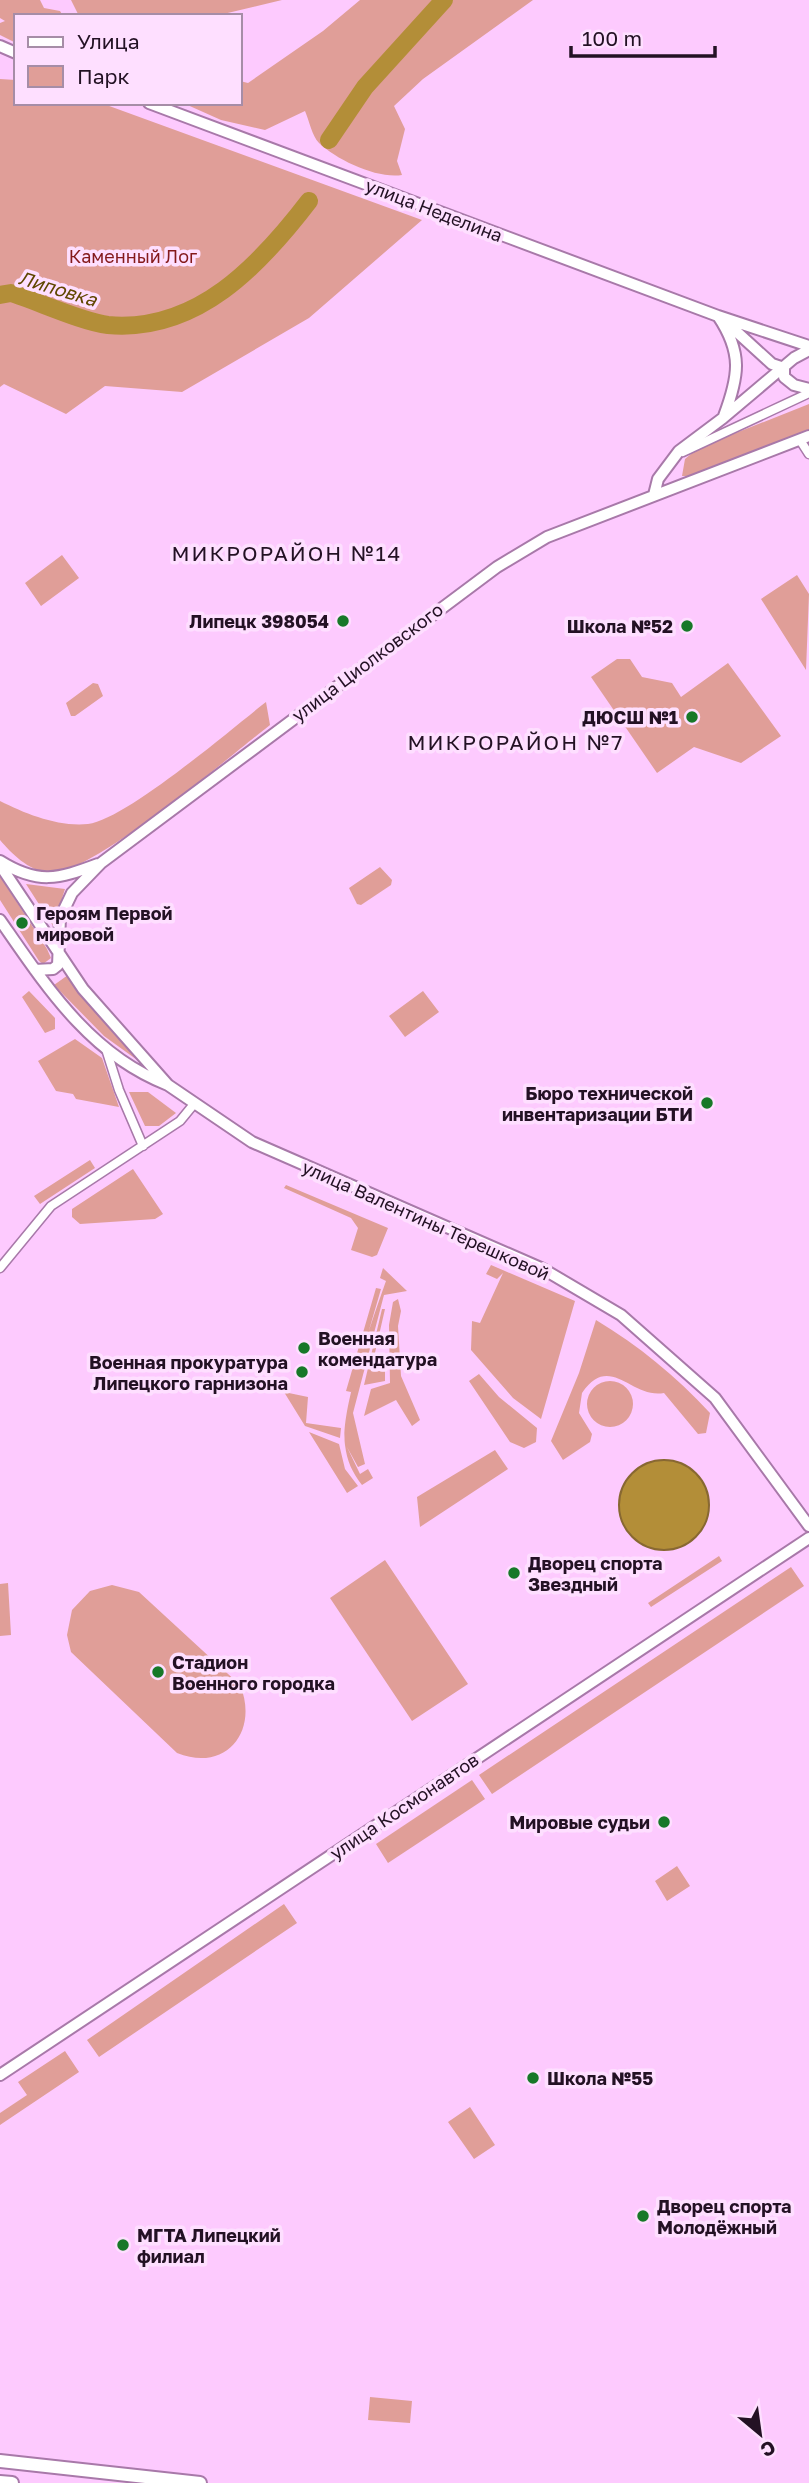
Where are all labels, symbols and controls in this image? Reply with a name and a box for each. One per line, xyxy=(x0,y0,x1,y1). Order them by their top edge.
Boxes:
legend xyxy=(14,14,242,105)
scale bar xyxy=(571,14,714,58)
text: 100 m xyxy=(582,25,642,51)
text: Улица xyxy=(77,28,140,54)
text: Парк xyxy=(77,63,130,89)
street label: улица Неделина xyxy=(362,174,506,246)
park label: Каменный Лог xyxy=(69,245,197,267)
water label: Липовка xyxy=(16,265,101,311)
district label: МИКРОРАЙОН №14 xyxy=(172,540,402,566)
street label: улица Циолковского xyxy=(287,598,447,726)
place label: Липецк 398054 xyxy=(189,610,329,632)
marker: Липецк 398054 xyxy=(335,613,351,629)
place label: Школа №52 xyxy=(567,615,673,637)
marker: Школа №52 xyxy=(679,618,695,634)
place label: ДЮСШ №1 xyxy=(582,706,678,728)
marker: ДЮСШ №1 xyxy=(684,709,700,725)
district label: МИКРОРАЙОН №7 xyxy=(408,729,625,755)
place label: Героям Первой мировой xyxy=(36,902,173,945)
marker: Героям Первой мировой xyxy=(14,915,30,931)
place label: Бюро технической инвентаризации БТИ xyxy=(502,1082,693,1125)
marker: Бюро технической инвентаризации БТИ xyxy=(699,1095,715,1111)
street label: улица Валентины Терешковой xyxy=(299,1155,553,1285)
place label: Военная комендатура xyxy=(318,1327,437,1370)
marker: Военная комендатура xyxy=(296,1340,312,1356)
place label: Военная прокуратура Липецкого гарнизона xyxy=(89,1351,288,1394)
marker: Военная прокуратура Липецкого гарнизона xyxy=(294,1364,310,1380)
place label: Дворец спорта Звездный xyxy=(528,1552,662,1595)
marker: Дворец спорта Звездный xyxy=(506,1565,522,1581)
place label: Стадион Военного городка xyxy=(172,1651,335,1694)
marker: Стадион Военного городка xyxy=(150,1664,166,1680)
street label: улица Космонавтов xyxy=(325,1748,483,1864)
place label: Мировые судьи xyxy=(509,1811,650,1833)
marker: Мировые судьи xyxy=(656,1814,672,1830)
place label: Школа №55 xyxy=(547,2067,653,2089)
marker: Школа №55 xyxy=(525,2070,541,2086)
place label: Дворец спорта Молодёжный xyxy=(657,2195,791,2238)
marker: Дворец спорта Молодёжный xyxy=(635,2208,651,2224)
place label: МГТА Липецкий филиал xyxy=(137,2224,281,2267)
marker: МГТА Липецкий филиал xyxy=(115,2237,131,2253)
north arrow xyxy=(725,2399,795,2469)
text: С xyxy=(757,2436,780,2463)

